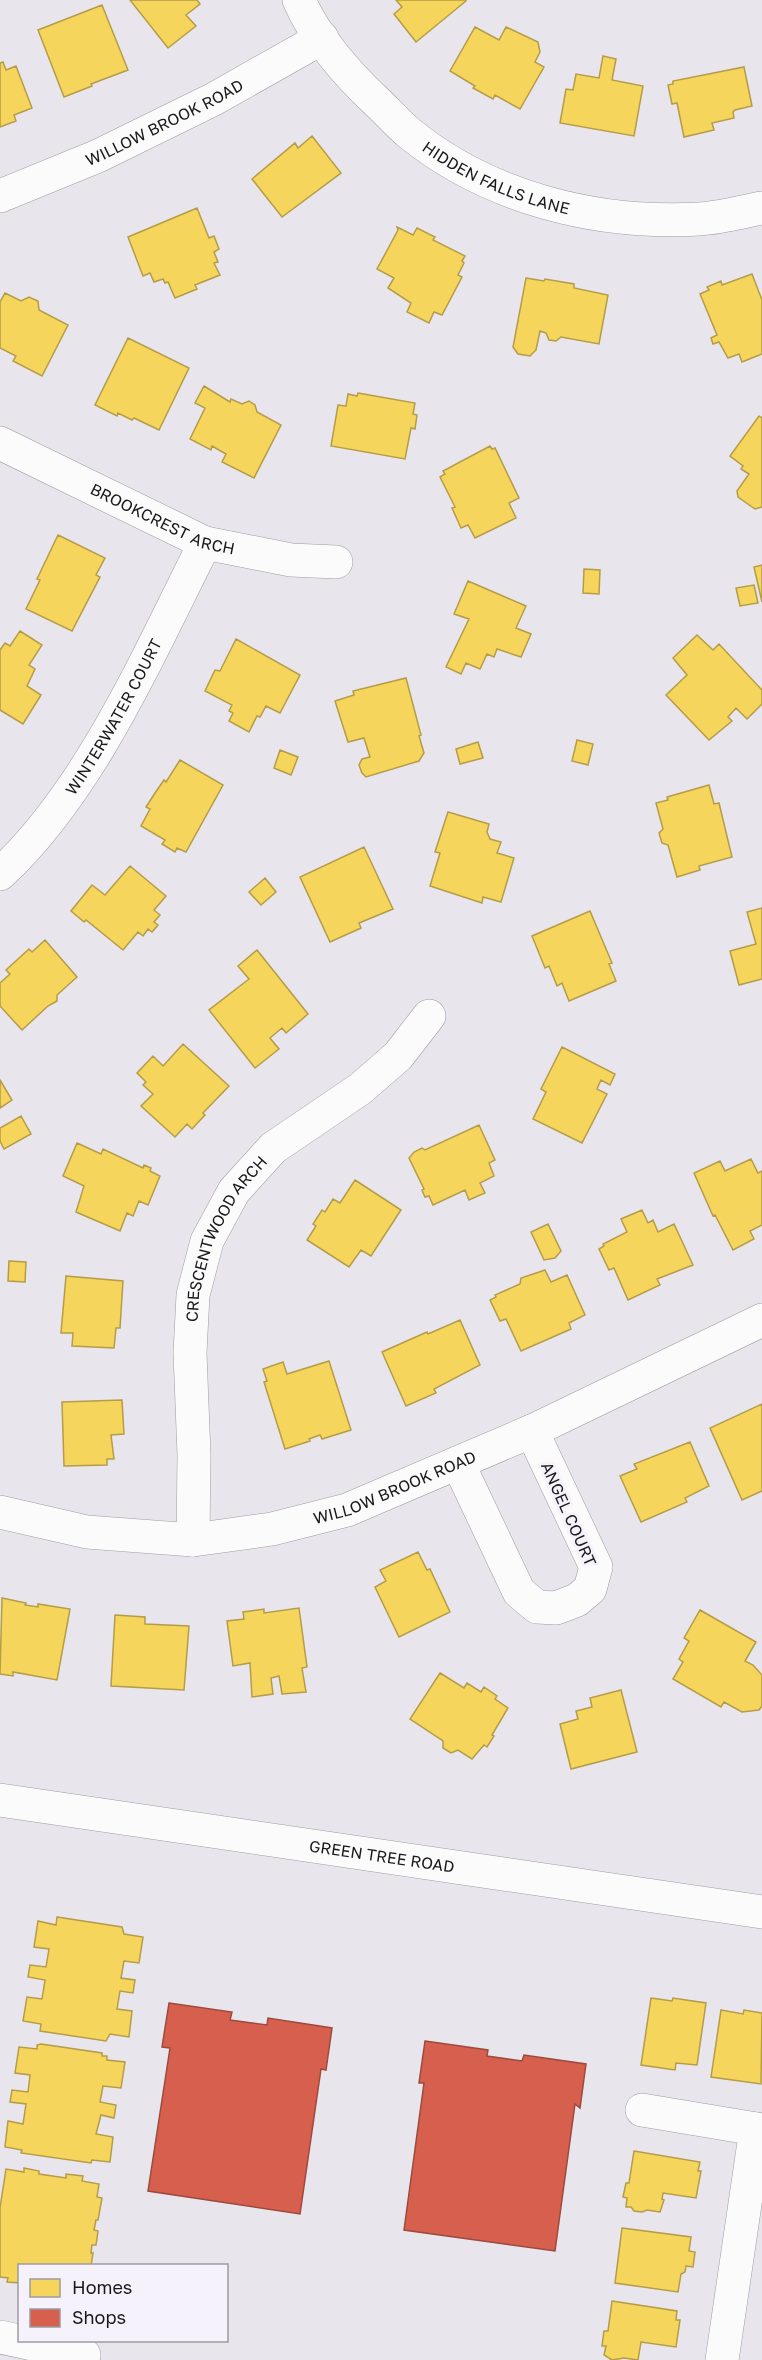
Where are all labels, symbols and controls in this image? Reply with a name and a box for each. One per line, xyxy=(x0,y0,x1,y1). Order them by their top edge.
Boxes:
street label: WILLOW BROOK ROAD xyxy=(82,75,247,170)
street label: HIDDEN FALLS LANE xyxy=(419,137,572,218)
street label: BROOKCREST ARCH xyxy=(87,479,236,559)
street label: WINTERWATER COURT xyxy=(61,635,166,799)
street label: CRESCENTWOOD ARCH xyxy=(182,1152,271,1323)
street label: WILLOW BROOK ROAD xyxy=(311,1446,479,1528)
street label: ANGEL COURT xyxy=(537,1459,601,1569)
street label: GREEN TREE ROAD xyxy=(308,1836,456,1877)
legend xyxy=(18,2264,228,2342)
text: Homes xyxy=(72,2276,132,2298)
text: Shops xyxy=(72,2306,126,2328)

